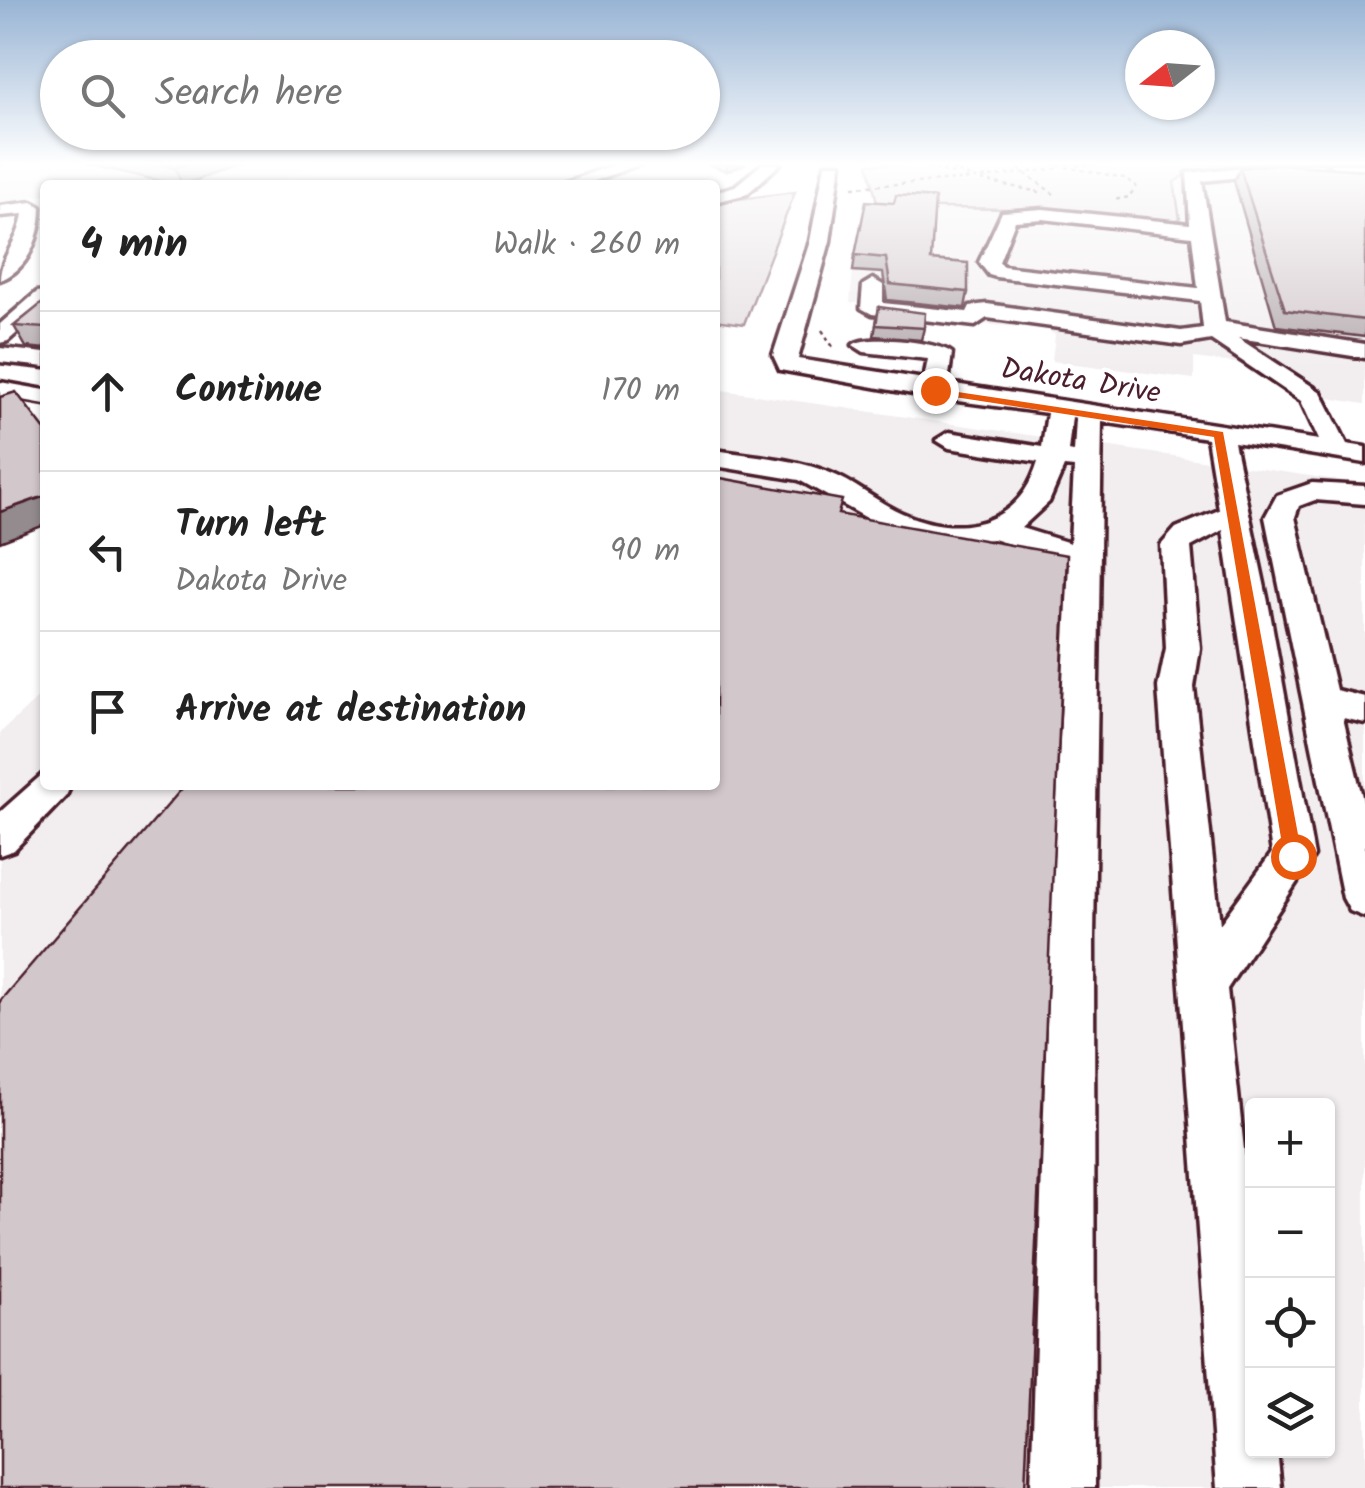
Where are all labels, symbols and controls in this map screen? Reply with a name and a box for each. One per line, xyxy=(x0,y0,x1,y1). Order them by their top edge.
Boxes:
north arrow xyxy=(1125,30,1215,120)
search box xyxy=(40,40,720,150)
text: Search here xyxy=(155,65,342,125)
icon: search xyxy=(75,68,130,123)
text: 4 min xyxy=(80,212,188,279)
text: Walk · 260 m xyxy=(493,220,680,271)
street label: Dakota Drive xyxy=(997,346,1164,418)
text: Continue xyxy=(175,361,322,421)
icon: ahead xyxy=(80,364,135,419)
text: 170 m xyxy=(601,366,680,417)
route end xyxy=(913,368,959,414)
text: Turn left xyxy=(175,496,326,556)
icon: left xyxy=(80,524,135,579)
text: 90 m xyxy=(610,526,680,577)
text: Dakota Drive xyxy=(175,556,347,607)
text: Arrive at destination xyxy=(175,681,526,741)
icon: arrive xyxy=(80,684,135,739)
route start xyxy=(1271,834,1317,880)
map controls xyxy=(1245,1098,1335,1458)
button: + xyxy=(1245,1098,1335,1188)
button: − xyxy=(1245,1188,1335,1278)
button: locate xyxy=(1245,1278,1335,1368)
button: layers xyxy=(1245,1368,1335,1458)

